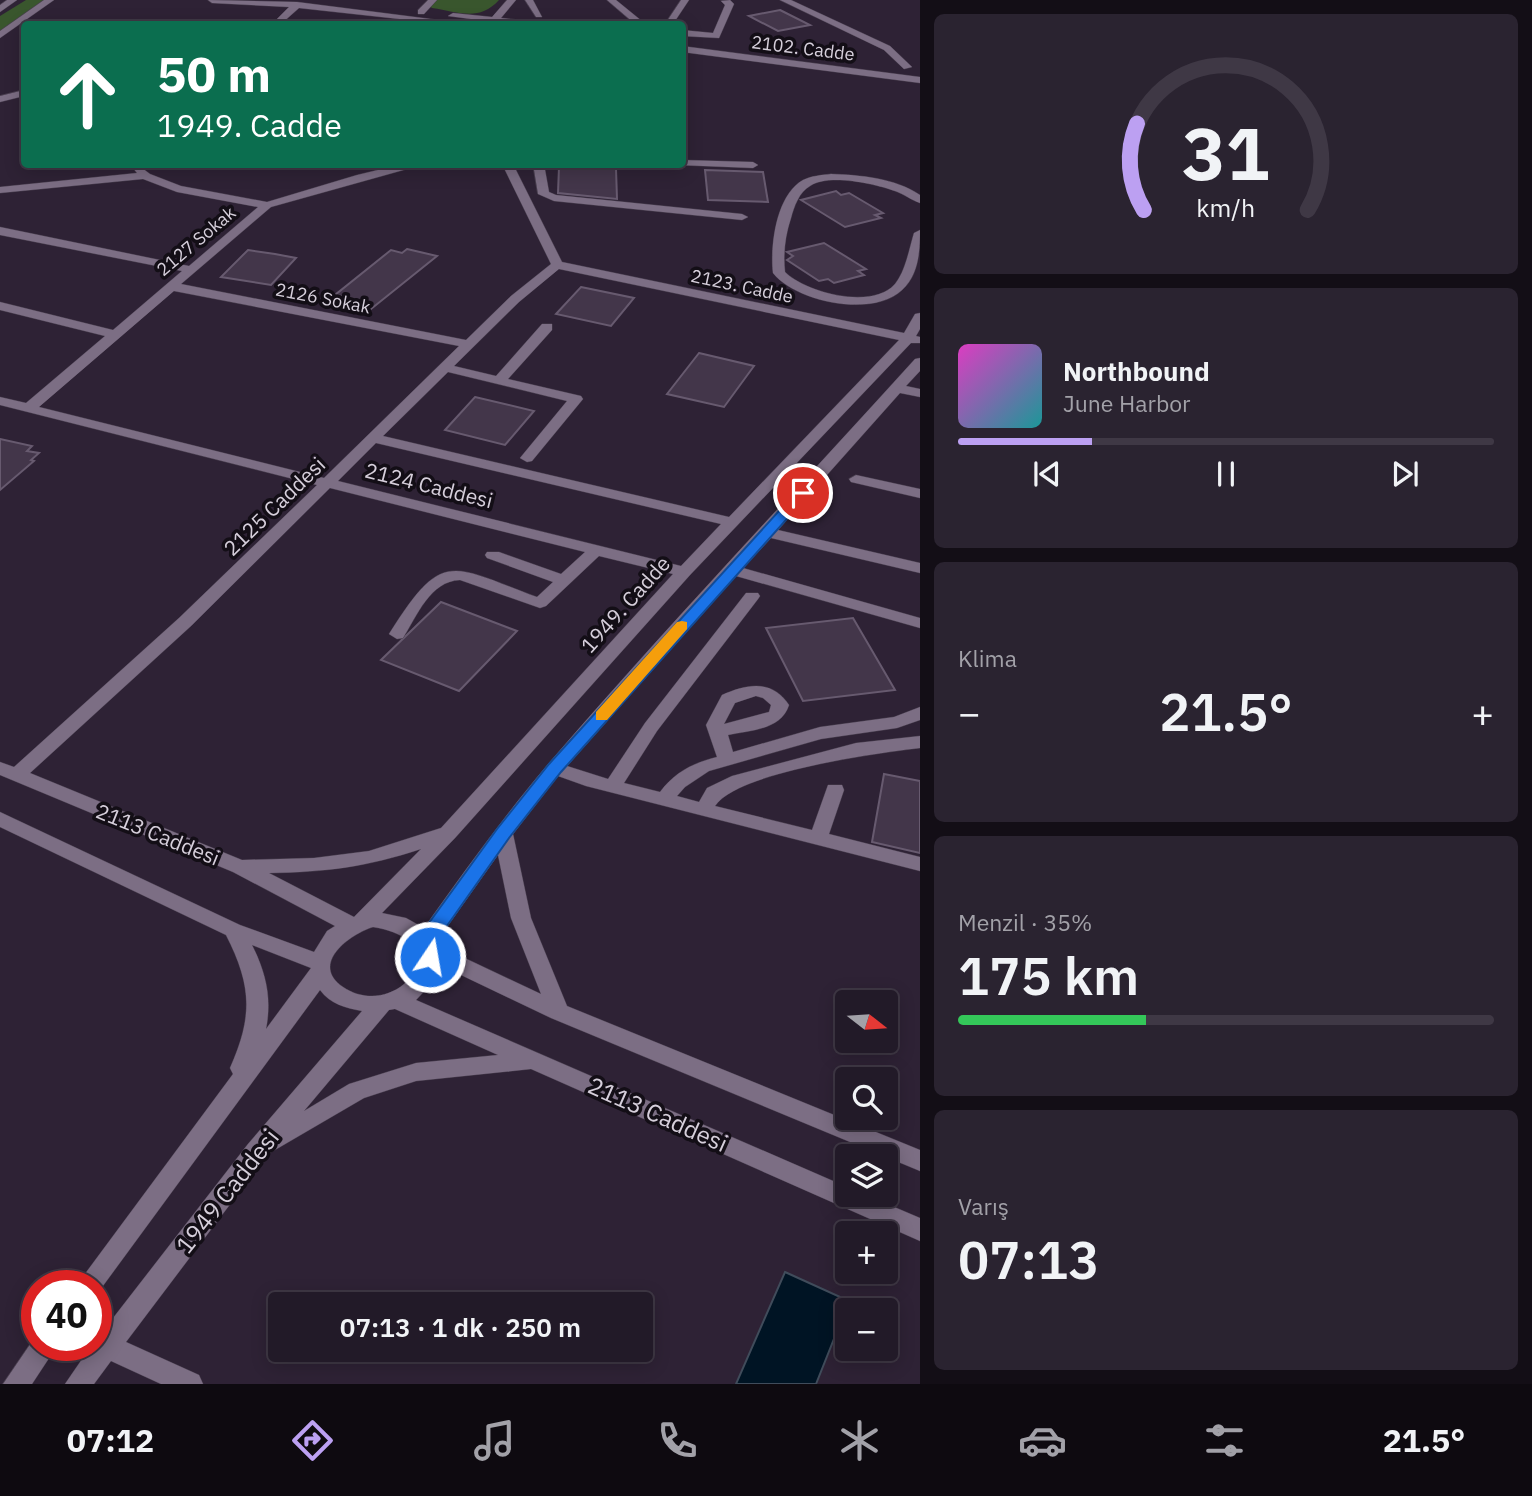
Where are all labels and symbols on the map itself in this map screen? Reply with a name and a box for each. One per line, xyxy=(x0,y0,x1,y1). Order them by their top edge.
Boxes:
street label: 2102. Cadde xyxy=(750,30,856,66)
street label: 2127 Sokak xyxy=(152,201,241,281)
street label: 2123. Cadde xyxy=(689,264,795,308)
street label: 2126 Sokak xyxy=(273,278,373,319)
street label: 2125 Caddesi xyxy=(217,450,331,562)
street label: 2124 Caddesi xyxy=(362,456,496,514)
pin xyxy=(773,463,833,523)
street label: 1949. Cadde xyxy=(574,550,676,658)
street label: 2113 Caddesi xyxy=(92,796,224,872)
position arrow xyxy=(393,920,467,994)
north arrow xyxy=(835,990,898,1054)
street label: 2113 Caddesi xyxy=(583,1069,733,1159)
street label: 1949 Caddesi xyxy=(168,1122,286,1260)
speed limit sign: 40 xyxy=(21,1270,112,1361)

